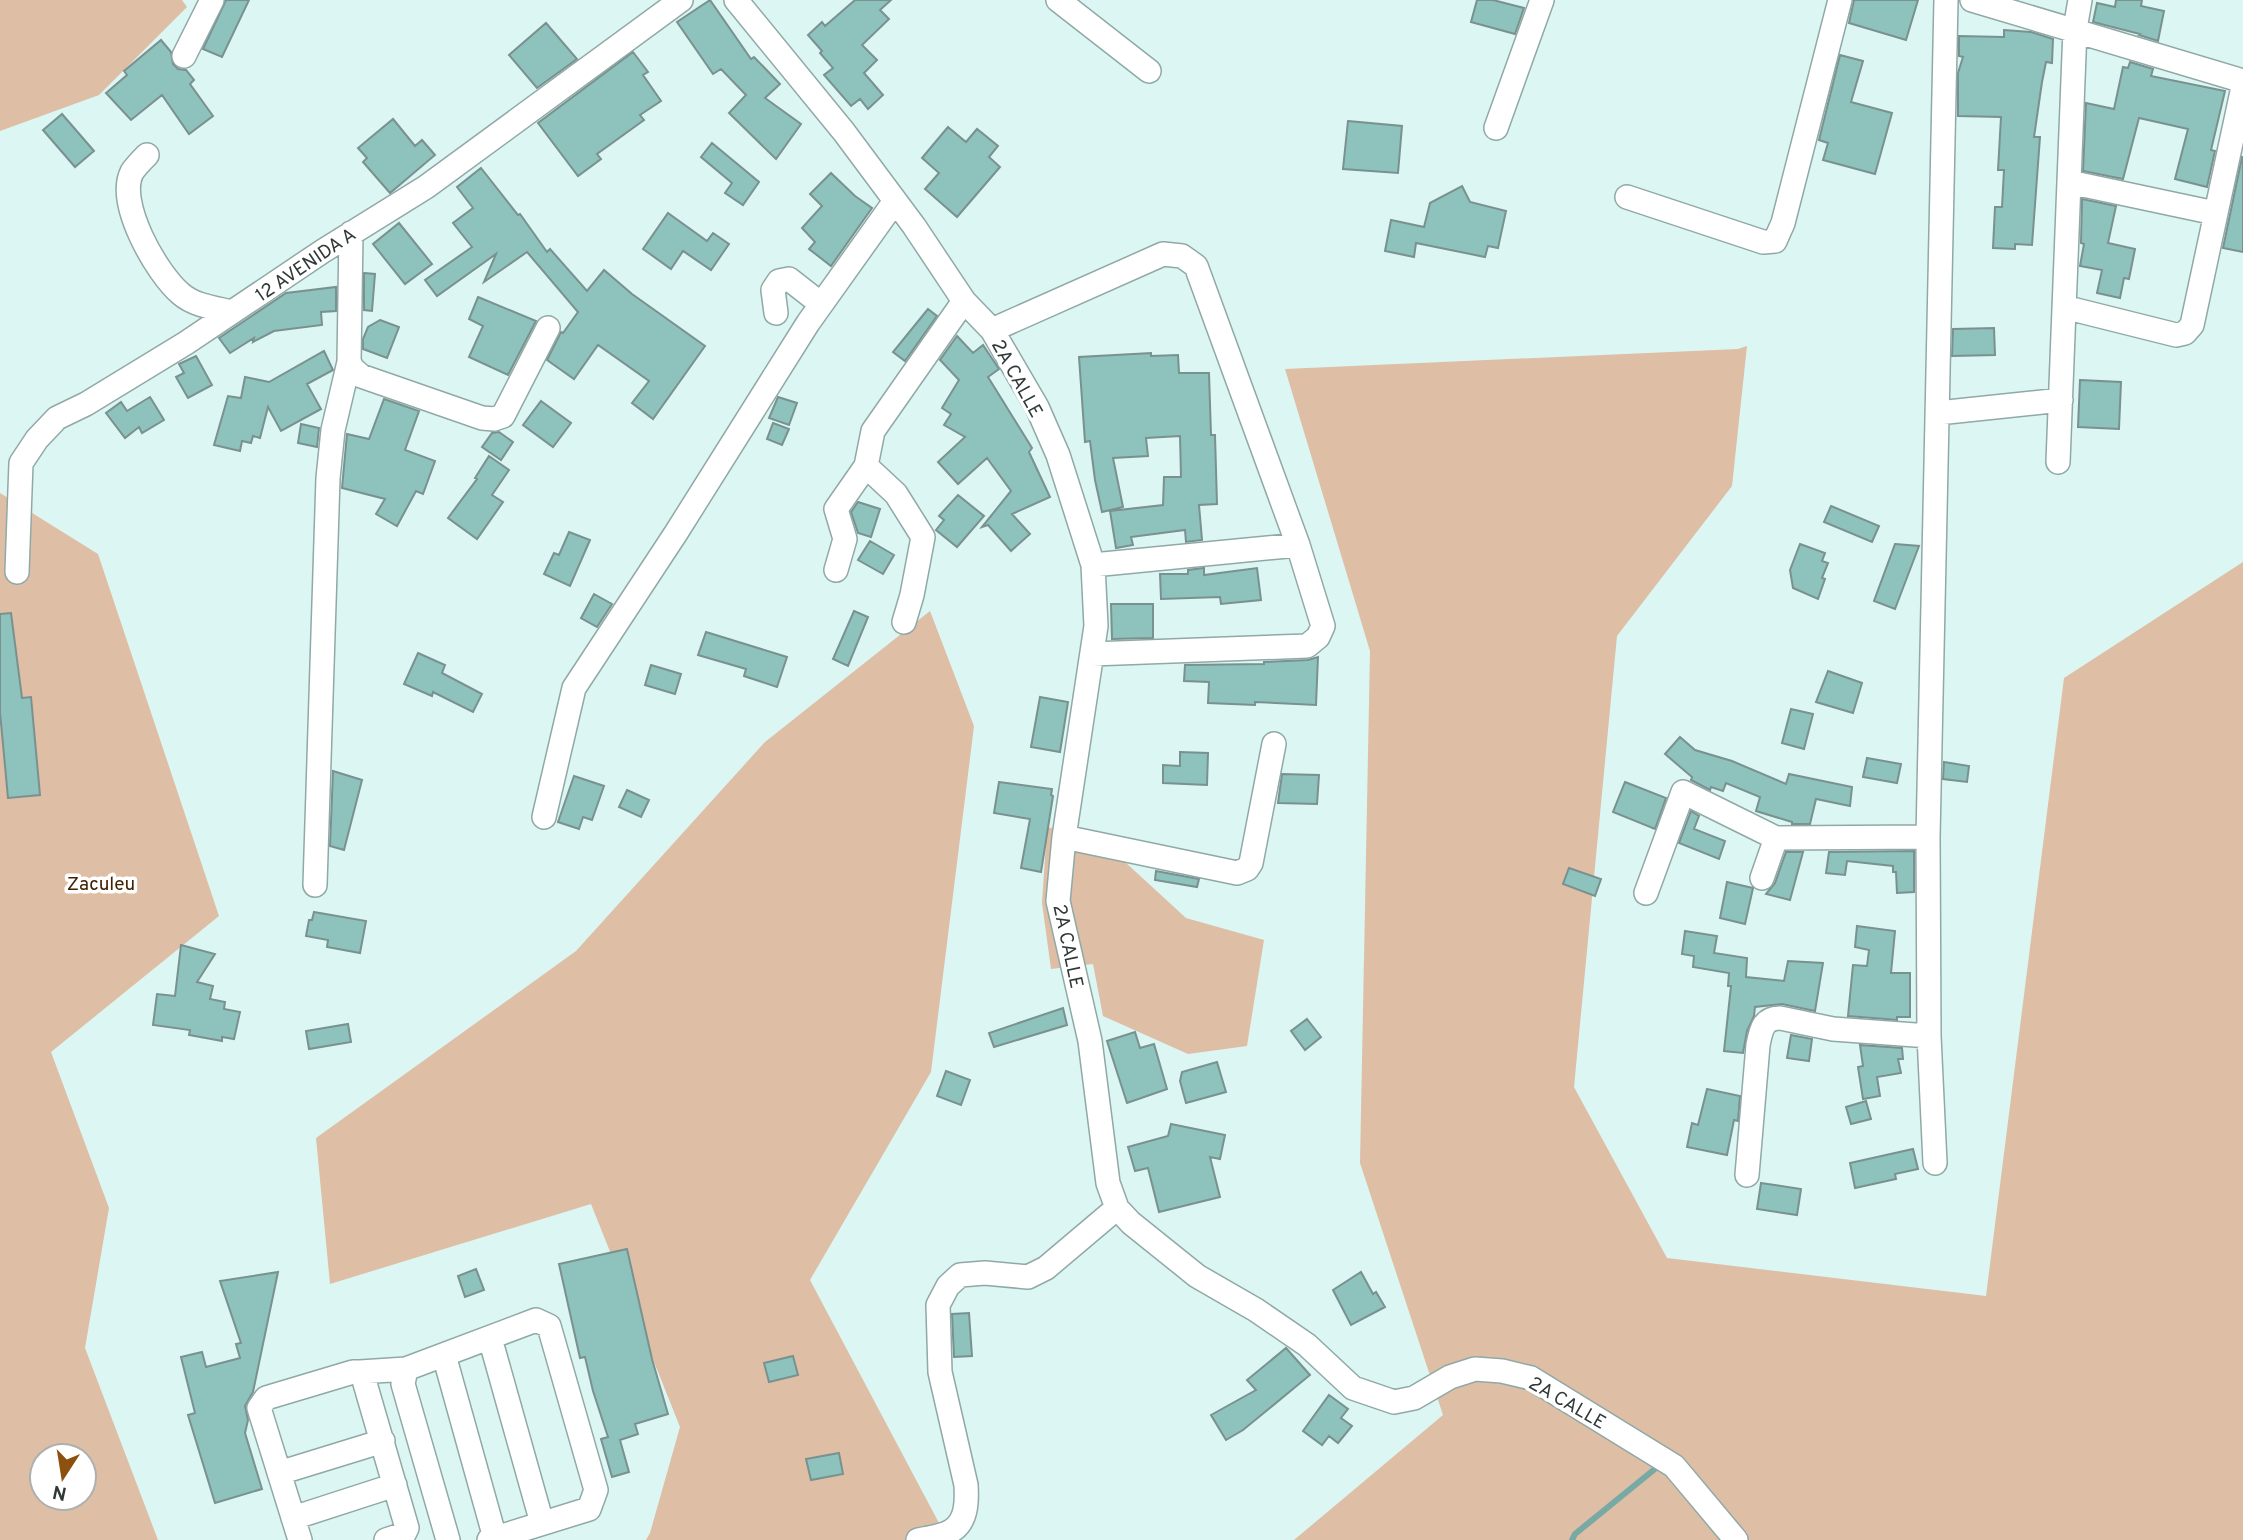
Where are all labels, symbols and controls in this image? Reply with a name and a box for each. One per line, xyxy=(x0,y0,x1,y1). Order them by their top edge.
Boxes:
street label: 12 AVENIDA A xyxy=(251,223,361,308)
street label: 2A CALLE xyxy=(985,336,1047,422)
park label: Zaculeu xyxy=(67,873,135,897)
street label: 2A CALLE xyxy=(1046,902,1088,991)
street label: 2A CALLE xyxy=(1524,1372,1610,1435)
north arrow xyxy=(28,1442,98,1512)
text: N xyxy=(51,1479,69,1505)

